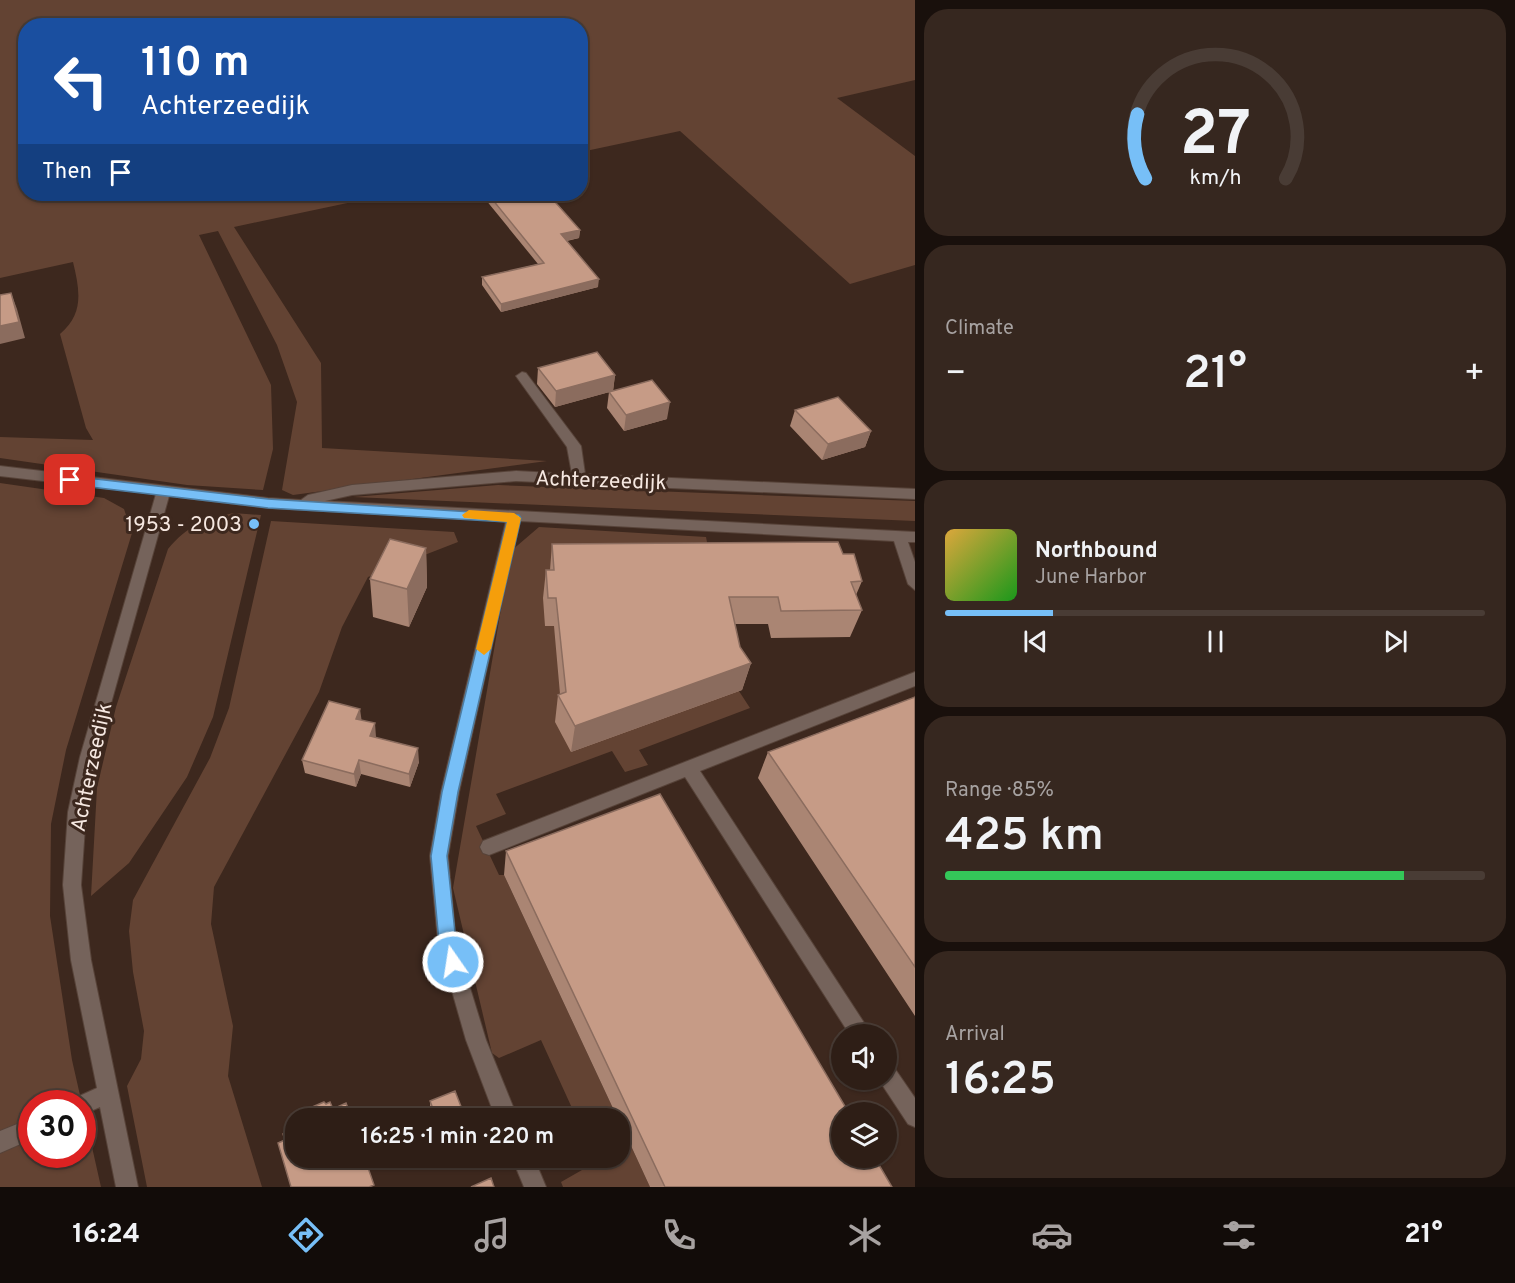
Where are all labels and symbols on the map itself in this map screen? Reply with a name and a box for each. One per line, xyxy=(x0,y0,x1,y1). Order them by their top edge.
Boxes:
pin xyxy=(44,454,95,505)
street label: Achterzeedijk xyxy=(535,466,667,497)
place label: 1953 - 2003 xyxy=(125,512,242,539)
marker: 1953 - 2003 xyxy=(247,517,261,531)
street label: Achterzeedijk xyxy=(66,700,119,834)
position arrow xyxy=(421,930,485,994)
speed limit sign: 30 xyxy=(18,1090,96,1168)

